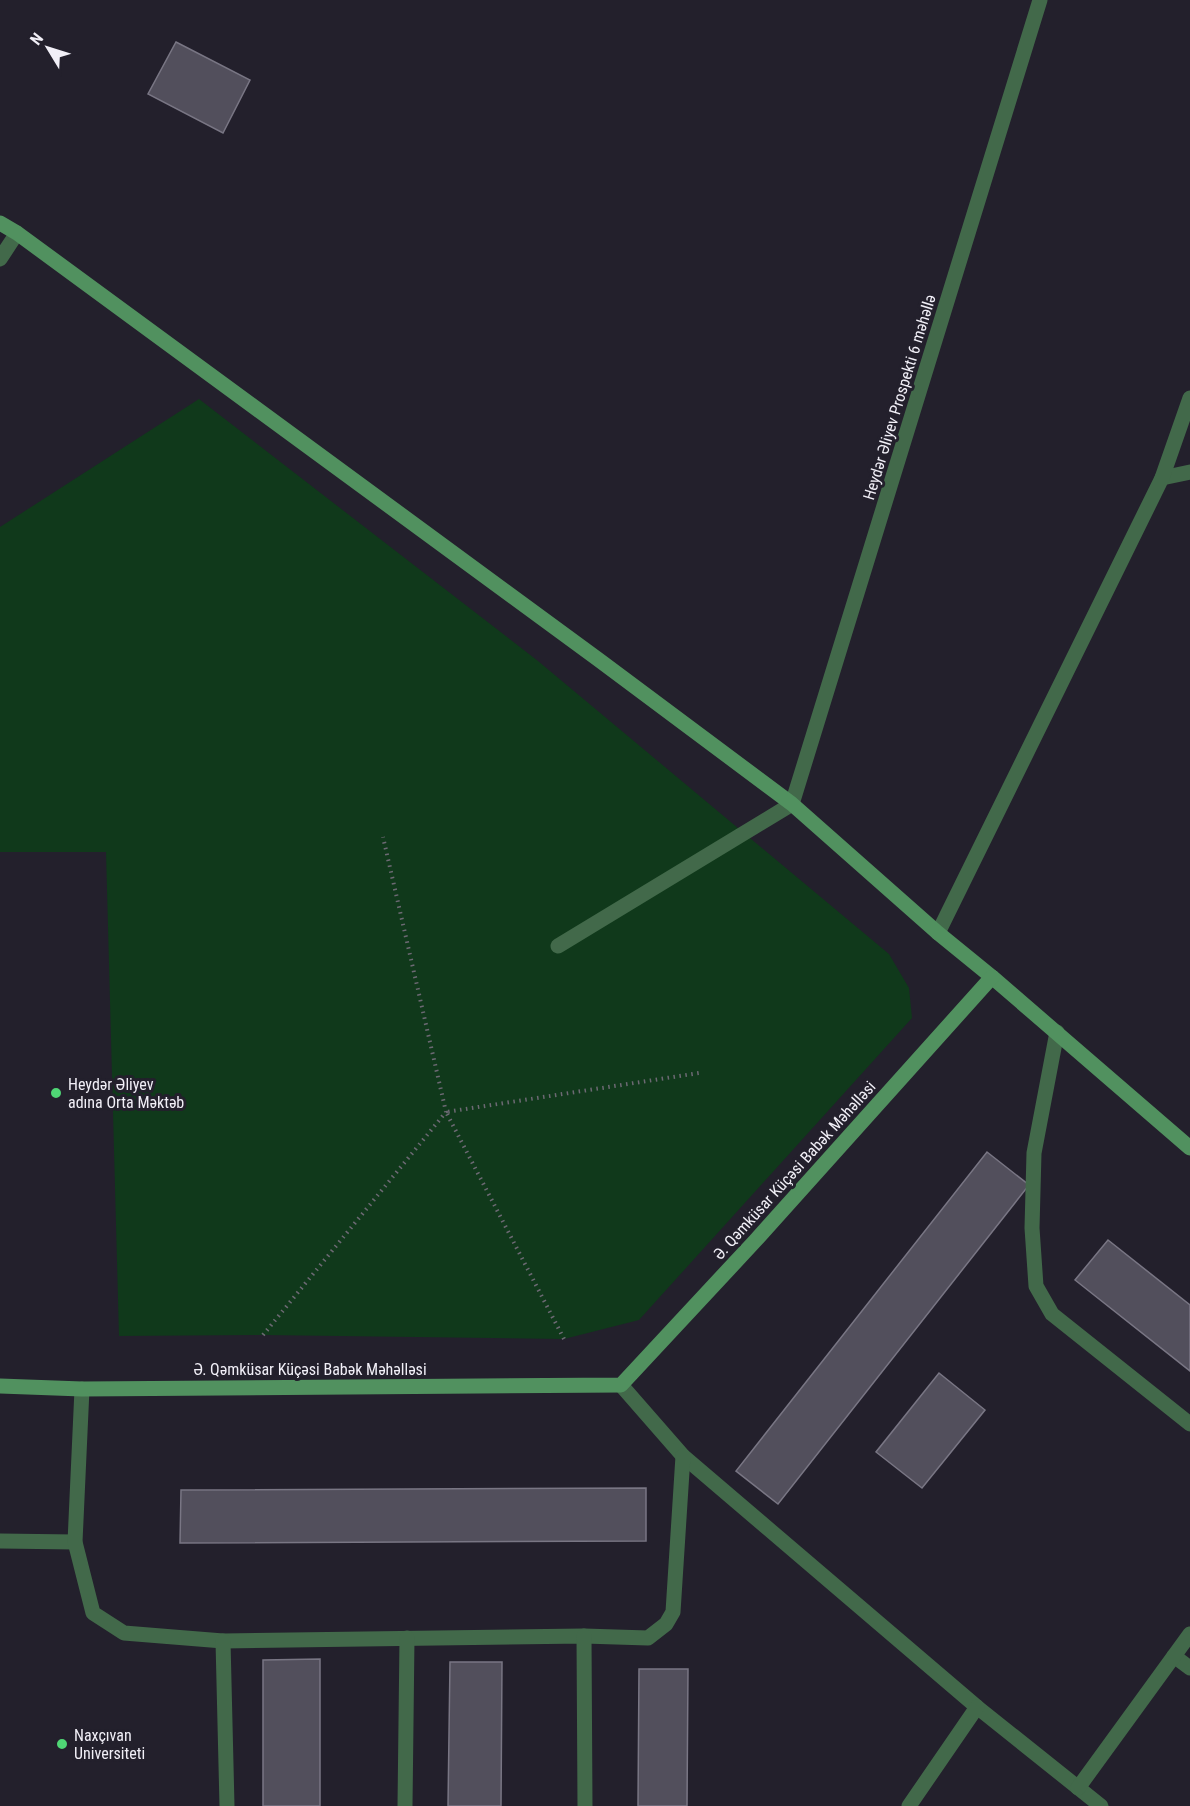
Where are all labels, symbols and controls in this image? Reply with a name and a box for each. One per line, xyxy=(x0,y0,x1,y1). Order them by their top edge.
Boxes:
north arrow xyxy=(18,18,78,78)
text: N xyxy=(26,29,47,49)
street label: Heydər Əliyev Prospekti 6 məhəllə xyxy=(859,292,940,502)
place label: Heydər Əliyev adına Orta Məktəb xyxy=(68,1075,184,1112)
street label: Ə. Qəmküsar Küçəsi Babək Məhəlləsi xyxy=(709,1077,879,1263)
marker: Heydər Əliyev adına Orta Məktəb xyxy=(49,1086,63,1100)
street label: Ə. Qəmküsar Küçəsi Babək Məhəlləsi xyxy=(193,1360,427,1379)
place label: Naxçıvan Universiteti xyxy=(74,1726,145,1763)
marker: Naxçıvan Universiteti xyxy=(55,1737,69,1751)

